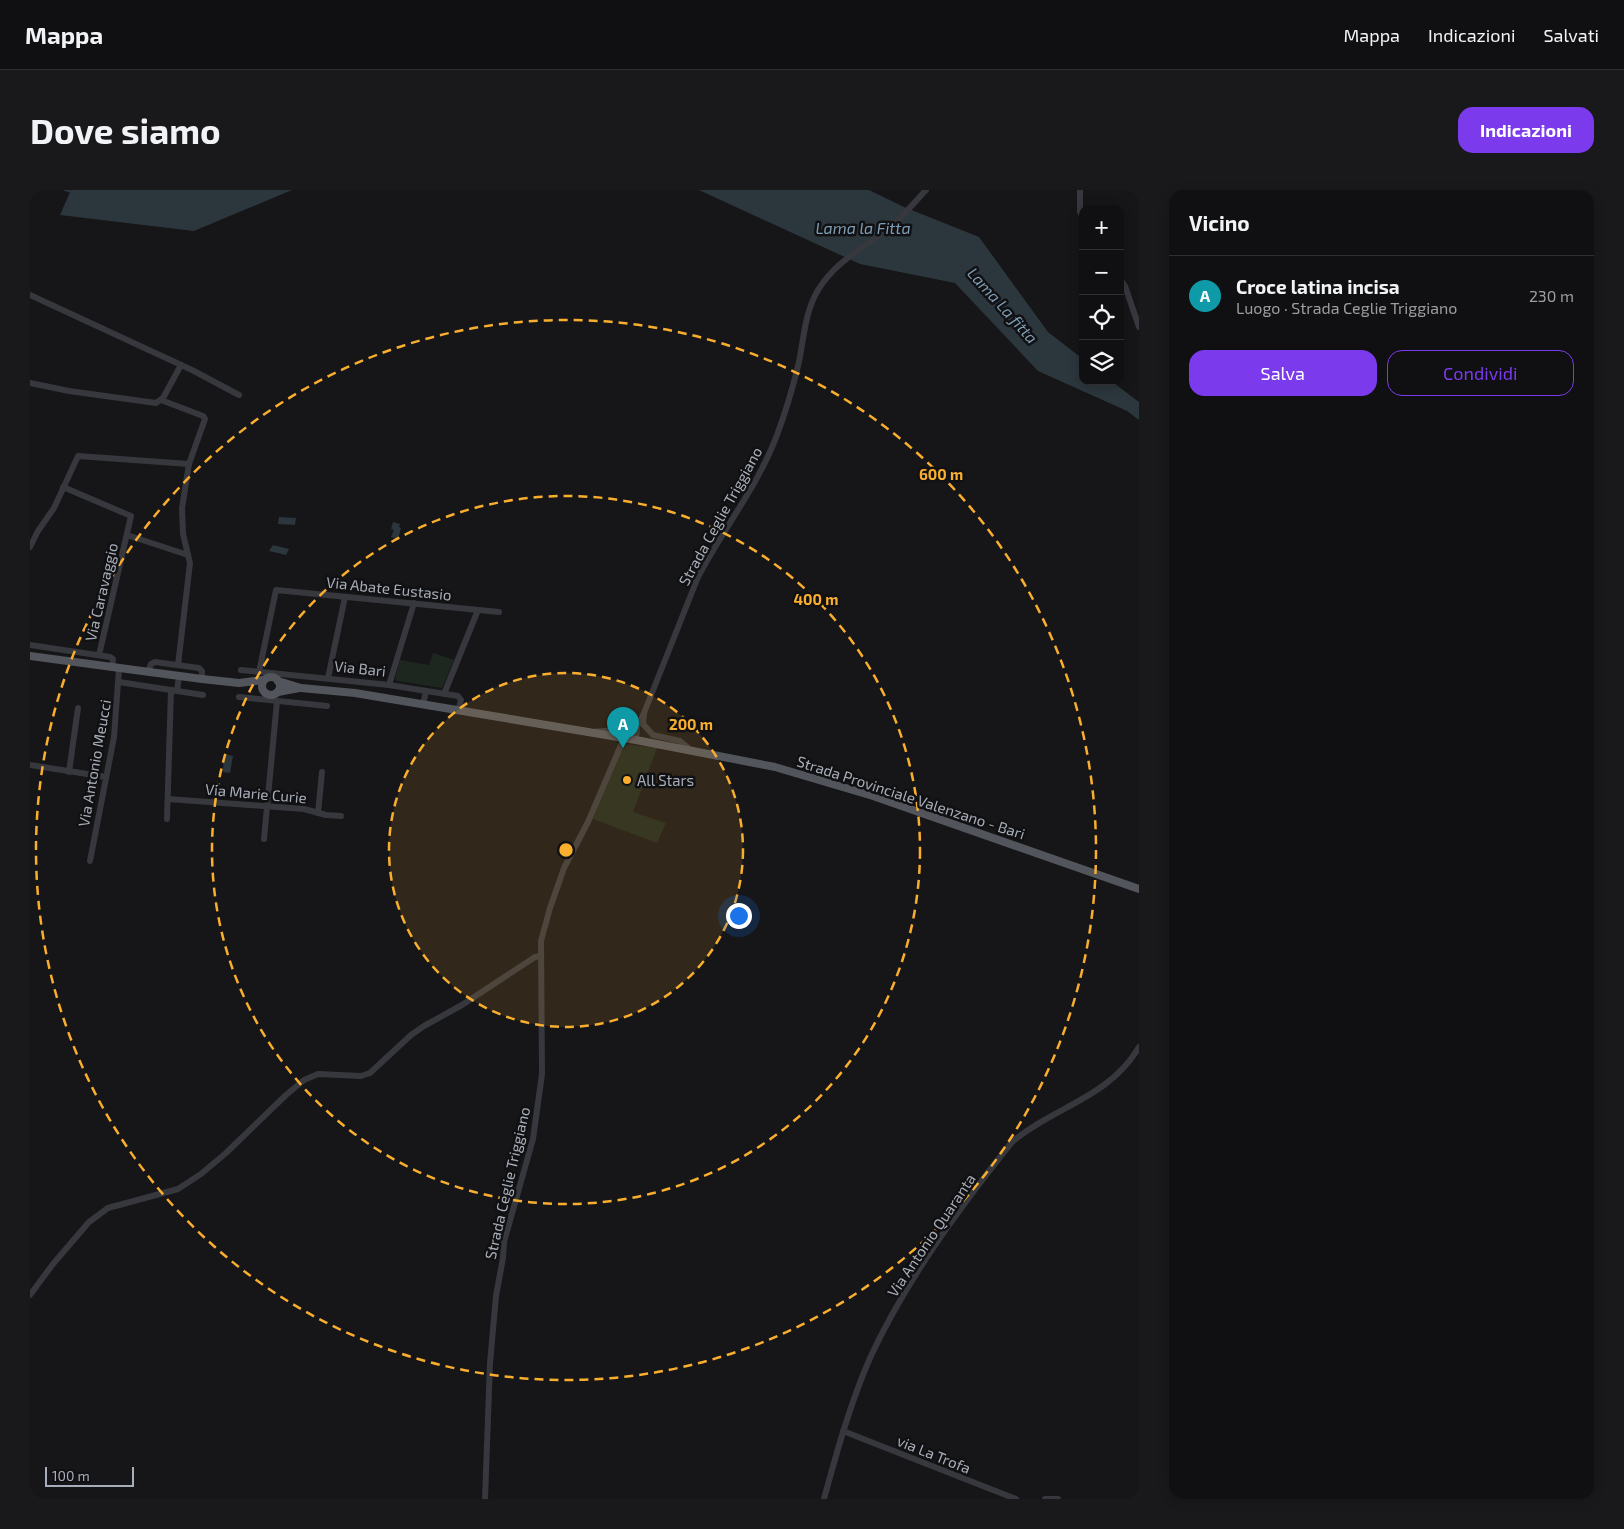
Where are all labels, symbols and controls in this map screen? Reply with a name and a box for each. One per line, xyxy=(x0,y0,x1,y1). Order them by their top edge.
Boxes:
text: Mappa xyxy=(25,20,103,49)
text: Mappa xyxy=(1344,24,1400,46)
text: Indicazioni xyxy=(1428,24,1515,46)
text: Salvati xyxy=(1543,24,1599,46)
button: Indicazioni xyxy=(1458,107,1594,153)
text: Dove siamo xyxy=(30,109,221,151)
map controls xyxy=(1079,205,1124,385)
button: + xyxy=(1079,205,1124,250)
text: Vicino xyxy=(1189,210,1250,235)
water label: Lama la Fitta xyxy=(815,218,911,237)
button: − xyxy=(1079,250,1124,295)
water label: Lama La fitta xyxy=(964,263,1042,347)
text: Croce latina incisa xyxy=(1236,275,1400,298)
text: A xyxy=(1200,286,1210,305)
text: 230 m xyxy=(1529,286,1574,305)
button: locate xyxy=(1079,295,1124,340)
text: Luogo · Strada Ceglie Triggiano xyxy=(1236,298,1457,317)
button: layers xyxy=(1079,340,1124,385)
button: Salva xyxy=(1189,350,1377,396)
button: Condividi xyxy=(1387,350,1574,396)
street label: Strada Ceglie Triggiano xyxy=(674,444,766,588)
text: 600 m xyxy=(919,465,963,483)
street label: Via Caravaggio xyxy=(81,541,121,643)
street label: Via Abate Eustasio xyxy=(326,572,452,604)
text: 400 m xyxy=(794,590,838,608)
street label: Via Bari xyxy=(333,656,387,680)
street label: Via Antonio Meucci xyxy=(74,698,114,828)
pin: A xyxy=(607,707,639,748)
text: 200 m xyxy=(669,715,713,733)
street label: Strada Provinciale Valenzano - Bari xyxy=(795,752,1027,842)
place label: All Stars xyxy=(637,771,694,789)
marker: All Stars xyxy=(621,774,633,786)
street label: Via Marie Curie xyxy=(204,780,308,806)
centre of rings xyxy=(557,841,575,859)
your location xyxy=(726,903,752,929)
street label: Strada Ceglie Triggiano xyxy=(481,1105,533,1261)
street label: Via Antonio Quaranta xyxy=(883,1170,980,1300)
street label: via La Trofa xyxy=(895,1431,973,1477)
scale bar xyxy=(45,1464,134,1487)
text: 100 m xyxy=(52,1467,90,1484)

